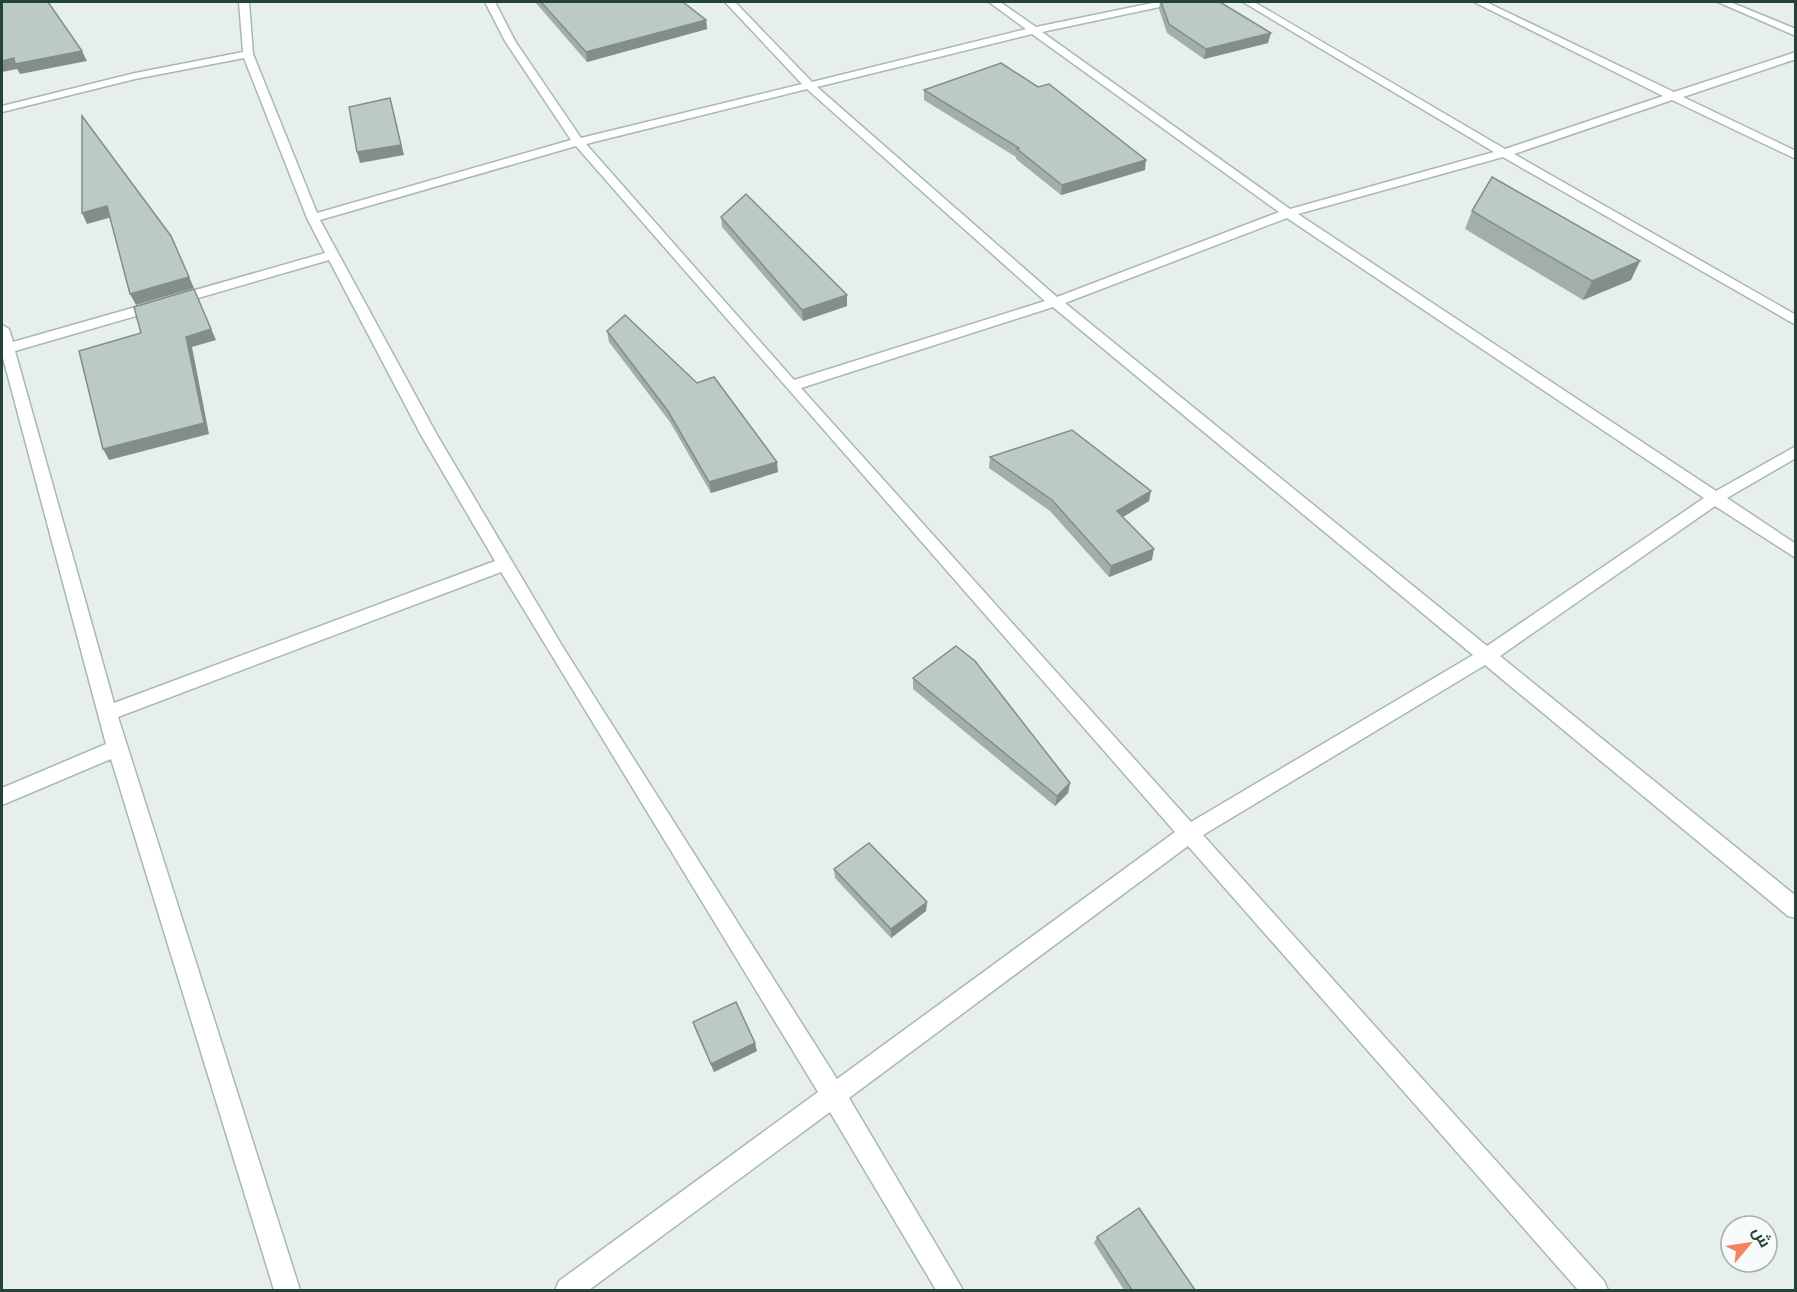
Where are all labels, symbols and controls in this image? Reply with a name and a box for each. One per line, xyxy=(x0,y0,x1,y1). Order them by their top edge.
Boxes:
north arrow xyxy=(1719,1214,1779,1274)
text: ش xyxy=(1748,1223,1776,1251)

